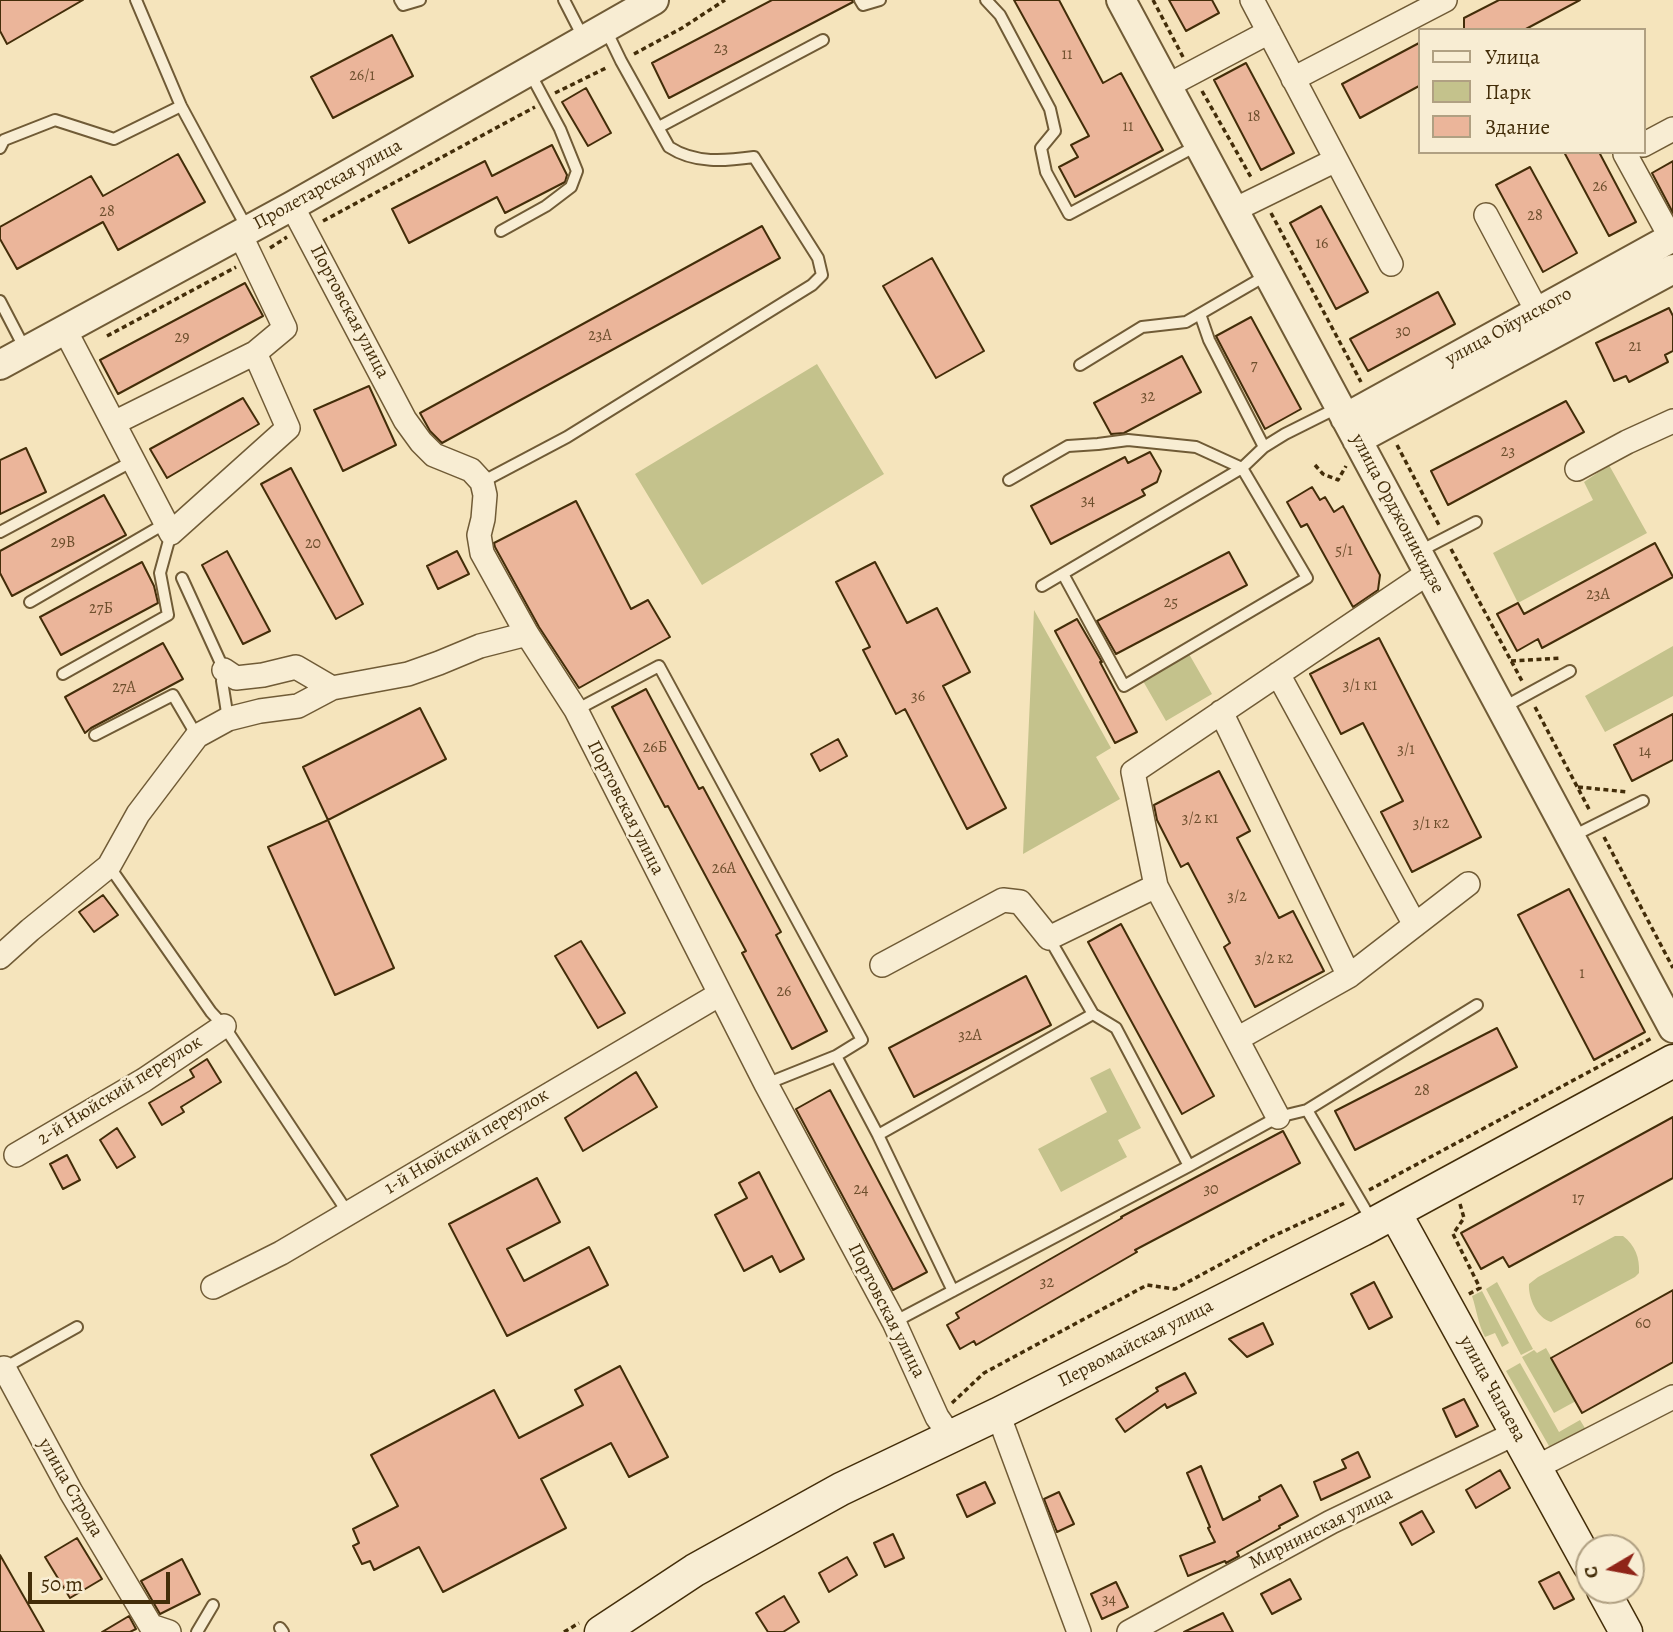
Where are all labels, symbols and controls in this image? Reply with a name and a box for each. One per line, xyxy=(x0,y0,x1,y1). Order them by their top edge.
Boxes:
legend xyxy=(1418,28,1645,154)
house number: 23 xyxy=(714,39,728,59)
text: Улица xyxy=(1485,43,1540,71)
house number: 11 xyxy=(1062,45,1072,65)
house number: 26/1 xyxy=(349,66,375,86)
text: Парк xyxy=(1485,78,1531,106)
house number: 18 xyxy=(1247,107,1261,127)
text: Здание xyxy=(1485,113,1550,141)
house number: 11 xyxy=(1123,117,1133,137)
street label: Пролетарская улица xyxy=(250,135,406,235)
house number: 26 xyxy=(1593,177,1607,197)
house number: 28 xyxy=(99,202,115,222)
house number: 28 xyxy=(1527,206,1543,226)
house number: 16 xyxy=(1316,234,1328,254)
street label: Портовская улица xyxy=(304,241,394,383)
street label: улица Ойунского xyxy=(1442,283,1576,371)
house number: 30 xyxy=(1395,322,1411,342)
house number: 23А xyxy=(588,326,612,346)
house number: 29 xyxy=(175,328,189,348)
house number: 21 xyxy=(1628,337,1642,357)
house number: 7 xyxy=(1251,356,1257,376)
house number: 32 xyxy=(1141,387,1155,407)
street label: улица Орджоникидзе xyxy=(1345,430,1449,598)
house number: 23 xyxy=(1501,442,1515,462)
house number: 34 xyxy=(1081,491,1095,511)
house number: 29В xyxy=(51,533,75,553)
house number: 20 xyxy=(305,534,321,554)
house number: 5/1 xyxy=(1335,541,1353,561)
house number: 23А xyxy=(1586,585,1610,605)
house number: 25 xyxy=(1164,593,1178,613)
house number: 27Б xyxy=(89,599,113,619)
house number: 3/1 к1 xyxy=(1343,676,1377,696)
house number: 27А xyxy=(112,678,136,698)
house number: 36 xyxy=(911,687,925,707)
street label: Портовская улица xyxy=(581,737,669,879)
house number: 26Б xyxy=(643,738,667,758)
house number: 3/1 xyxy=(1397,740,1415,760)
house number: 14 xyxy=(1639,742,1651,762)
house number: 3/2 к1 xyxy=(1182,809,1218,829)
house number: 3/1 к2 xyxy=(1413,814,1449,834)
house number: 26А xyxy=(712,859,736,879)
house number: 3/2 xyxy=(1227,887,1247,907)
house number: 3/2 к2 xyxy=(1255,949,1293,969)
house number: 1 xyxy=(1579,964,1585,984)
house number: 26 xyxy=(777,982,791,1002)
house number: 32А xyxy=(958,1026,982,1046)
street label: 2-й Нюйский переулок xyxy=(33,1031,207,1151)
house number: 28 xyxy=(1414,1081,1430,1101)
street label: 1-й Нюйский переулок xyxy=(381,1084,553,1200)
house number: 24 xyxy=(854,1180,868,1200)
house number: 30 xyxy=(1203,1180,1219,1200)
house number: 17 xyxy=(1572,1189,1584,1209)
street label: Портовская улица xyxy=(842,1240,930,1382)
house number: 32 xyxy=(1040,1273,1054,1293)
street label: Первомайская улица xyxy=(1055,1295,1217,1393)
house number: 60 xyxy=(1635,1314,1651,1334)
street label: улица Чапаева xyxy=(1453,1332,1531,1446)
street label: улица Строда xyxy=(33,1435,107,1541)
street label: Мирнинская улица xyxy=(1245,1483,1397,1575)
north arrow xyxy=(1575,1534,1645,1604)
scale bar xyxy=(32,1558,173,1602)
text: С xyxy=(1577,1564,1605,1580)
text: 50 m xyxy=(41,1570,83,1598)
house number: 34 xyxy=(1102,1590,1116,1610)

